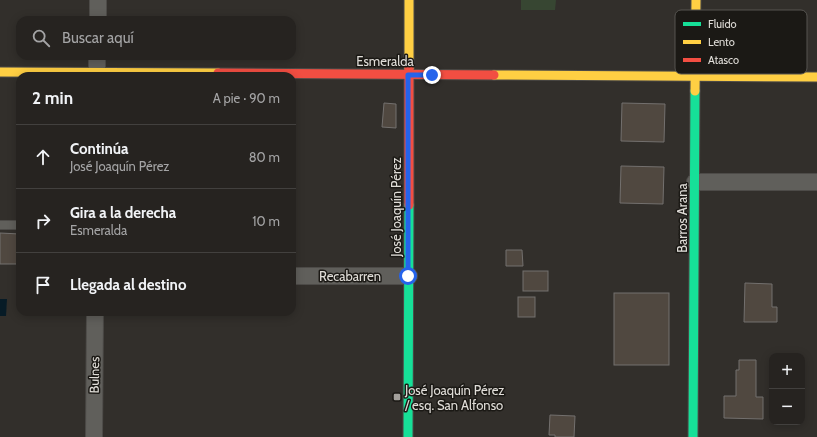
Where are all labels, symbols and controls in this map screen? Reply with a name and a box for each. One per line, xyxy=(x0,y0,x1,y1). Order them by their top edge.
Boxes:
legend xyxy=(675,10,807,74)
search box xyxy=(16,16,296,60)
text: Fluido xyxy=(708,17,737,31)
icon: search xyxy=(30,27,52,49)
text: Buscar aquí xyxy=(62,29,134,47)
text: Lento xyxy=(708,35,735,49)
street label: Esmeralda xyxy=(356,53,414,69)
text: Atasco xyxy=(708,53,739,67)
route end xyxy=(423,66,441,84)
text: 2 min xyxy=(32,88,73,108)
text: A pie · 90 m xyxy=(213,90,280,106)
text: Continúa xyxy=(70,140,128,158)
icon: ahead xyxy=(32,146,54,168)
text: 80 m xyxy=(249,149,280,165)
street label: José Joaquín Pérez xyxy=(388,157,404,258)
text: José Joaquín Pérez xyxy=(70,158,169,174)
street label: Barros Arana xyxy=(674,183,690,253)
text: Gira a la derecha xyxy=(70,204,176,222)
icon: right xyxy=(32,210,54,232)
text: 10 m xyxy=(252,213,280,229)
text: Esmeralda xyxy=(70,222,127,238)
route start xyxy=(399,267,417,285)
street label: Recabarren xyxy=(319,268,381,284)
icon: arrive xyxy=(32,274,54,296)
text: Llegada al destino xyxy=(70,276,186,294)
map controls xyxy=(769,353,805,425)
button: + xyxy=(769,353,805,389)
street label: Bulnes xyxy=(86,356,102,394)
place label: José Joaquín Pérez / esq. San Alfonso xyxy=(404,382,504,413)
button: − xyxy=(769,389,805,425)
marker: José Joaquín Pérez / esq. San Alfonso xyxy=(392,392,402,402)

